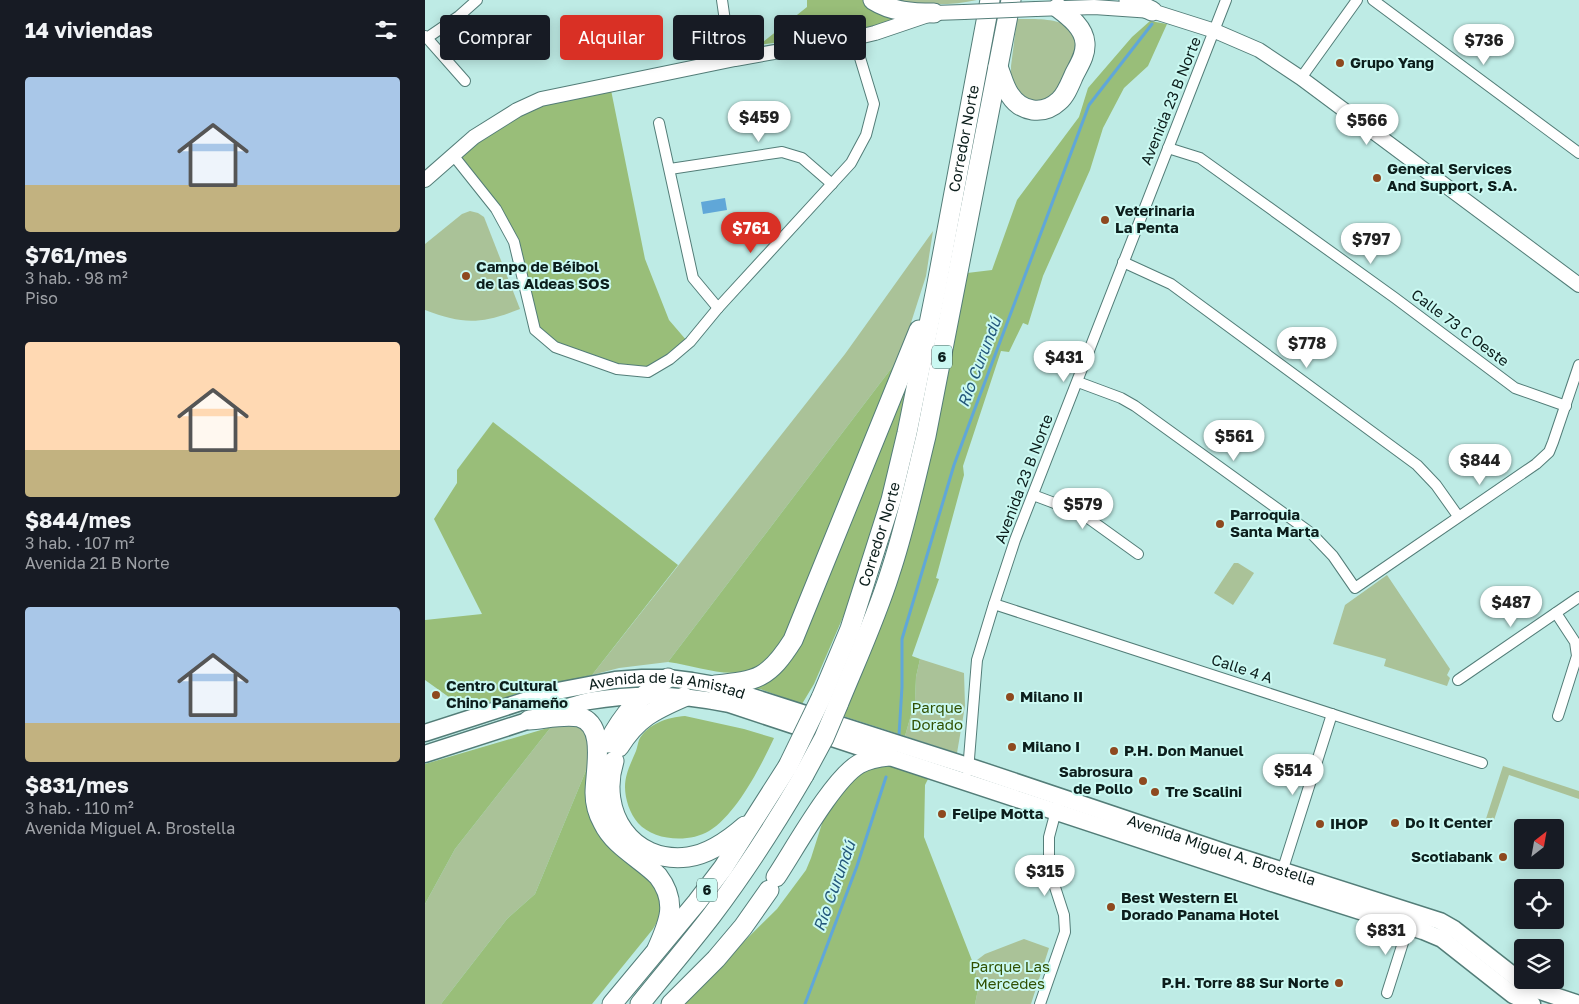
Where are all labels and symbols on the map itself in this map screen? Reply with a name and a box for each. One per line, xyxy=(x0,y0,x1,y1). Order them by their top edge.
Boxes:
pin: $736 xyxy=(1454,23,1514,66)
street label: Avenida 23 B Norte xyxy=(1136,34,1204,167)
place label: Grupo Yang xyxy=(1350,53,1434,71)
marker: Grupo Yang xyxy=(1334,57,1346,69)
street label: Corredor Norte xyxy=(944,83,982,193)
pin: $459 xyxy=(729,100,789,143)
pin: $566 xyxy=(1337,104,1397,146)
place label: General Services And Support, S.A. xyxy=(1387,159,1518,194)
marker: General Services And Support, S.A. xyxy=(1371,172,1383,184)
place label: Veterinaria La Penta xyxy=(1115,201,1195,236)
pin: $761 xyxy=(721,212,781,254)
marker: Veterinaria La Penta xyxy=(1099,214,1111,226)
pin: $797 xyxy=(1341,222,1401,265)
place label: Campo de Béibol de las Aldeas SOS xyxy=(476,257,610,292)
marker: Campo de Béibol de las Aldeas SOS xyxy=(460,270,472,282)
street label: Calle 73 C Oeste xyxy=(1408,285,1513,370)
water label: Río Curundú xyxy=(953,313,1006,410)
pin: $778 xyxy=(1277,326,1337,369)
pin: $431 xyxy=(1034,340,1094,383)
road number: 6 xyxy=(932,346,952,368)
street label: Avenida 23 B Norte xyxy=(990,411,1056,546)
pin: $561 xyxy=(1204,420,1264,462)
pin: $844 xyxy=(1450,444,1510,486)
street label: Corredor Norte xyxy=(854,480,903,589)
pin: $579 xyxy=(1053,488,1113,530)
place label: Parroquia Santa Marta xyxy=(1230,505,1319,540)
marker: Parroquia Santa Marta xyxy=(1214,518,1226,530)
pin: $487 xyxy=(1481,586,1541,628)
street label: Calle 4 A xyxy=(1209,650,1275,686)
street label: Avenida de la Amistad xyxy=(587,668,748,702)
place label: Centro Cultural Chino Panameño xyxy=(446,676,568,711)
place label: Milano II xyxy=(1020,687,1083,705)
marker: Centro Cultural Chino Panameño xyxy=(430,689,442,701)
marker: Milano II xyxy=(1004,691,1016,703)
park label: Parque Dorado xyxy=(911,698,963,733)
place label: Milano I xyxy=(1022,737,1080,755)
marker: Milano I xyxy=(1006,741,1018,753)
place label: P.H. Don Manuel xyxy=(1124,741,1244,759)
marker: P.H. Don Manuel xyxy=(1108,745,1120,757)
pin: $514 xyxy=(1263,754,1323,796)
place label: Sabrosura de Pollo xyxy=(1059,762,1133,797)
marker: Sabrosura de Pollo xyxy=(1137,775,1149,787)
place label: Tre Scalini xyxy=(1165,782,1242,800)
marker: Tre Scalini xyxy=(1149,786,1161,798)
place label: Felipe Motta xyxy=(952,804,1044,822)
marker: Felipe Motta xyxy=(936,808,948,820)
street label: Avenida Miguel A. Brostella xyxy=(1125,810,1318,889)
place label: Do It Center xyxy=(1405,813,1493,831)
place label: IHOP xyxy=(1330,814,1368,832)
marker: Do It Center xyxy=(1389,817,1401,829)
marker: IHOP xyxy=(1314,818,1326,830)
north arrow xyxy=(1514,819,1564,869)
water label: Río Curundú xyxy=(808,837,860,934)
place label: Scotiabank xyxy=(1411,847,1493,865)
marker: Scotiabank xyxy=(1497,851,1509,863)
pin: $315 xyxy=(1015,854,1075,897)
road number: 6 xyxy=(697,878,717,902)
place label: Best Western El Dorado Panama Hotel xyxy=(1121,888,1279,923)
marker: Best Western El Dorado Panama Hotel xyxy=(1105,901,1117,913)
pin: $831 xyxy=(1356,914,1416,956)
park label: Parque Las Mercedes xyxy=(970,957,1050,992)
place label: P.H. Torre 88 Sur Norte xyxy=(1161,973,1329,991)
marker: P.H. Torre 88 Sur Norte xyxy=(1333,977,1345,989)

